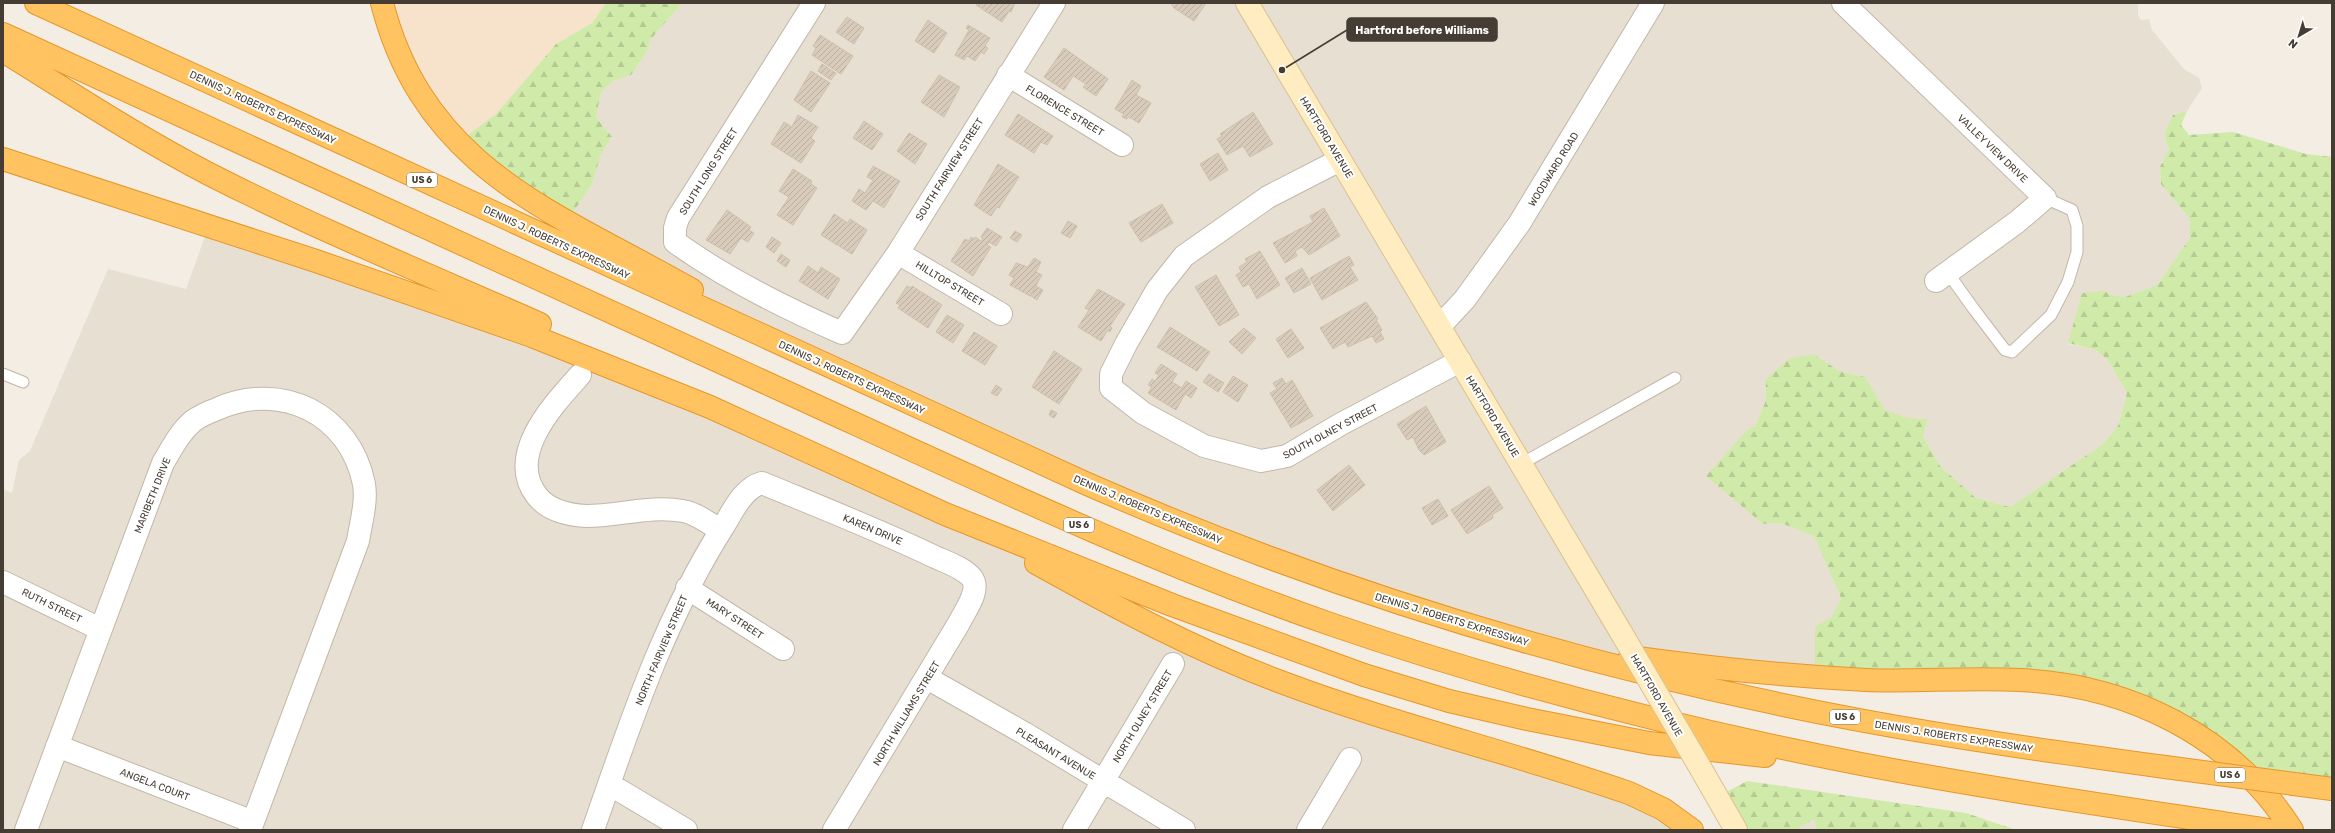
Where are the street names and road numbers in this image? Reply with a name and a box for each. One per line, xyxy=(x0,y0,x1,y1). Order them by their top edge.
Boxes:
street label: DENNIS J. ROBERTS EXPRESSWAY xyxy=(187,69,338,147)
street label: FLORENCE STREET xyxy=(1023,83,1106,139)
street label: HARTFORD AVENUE xyxy=(1297,95,1355,181)
street label: VALLEY VIEW DRIVE xyxy=(1955,112,2030,185)
street label: SOUTH FAIRVIEW STREET xyxy=(913,116,986,223)
street label: SOUTH LONG STREET xyxy=(677,126,741,217)
street label: WOODWARD ROAD xyxy=(1526,130,1582,209)
road number: US 6 xyxy=(407,173,437,187)
street label: DENNIS J. ROBERTS EXPRESSWAY xyxy=(481,204,632,282)
street label: HILLTOP STREET xyxy=(913,259,986,309)
street label: DENNIS J. ROBERTS EXPRESSWAY xyxy=(776,339,927,417)
street label: HARTFORD AVENUE xyxy=(1463,374,1521,460)
street label: SOUTH OLNEY STREET xyxy=(1281,402,1380,462)
street label: MARIBETH DRIVE xyxy=(132,456,174,535)
street label: DENNIS J. ROBERTS EXPRESSWAY xyxy=(1072,473,1224,547)
street label: KAREN DRIVE xyxy=(841,512,904,548)
road number: US 6 xyxy=(1064,518,1094,532)
street label: RUTH STREET xyxy=(20,586,84,626)
street label: DENNIS J. ROBERTS EXPRESSWAY xyxy=(1373,591,1531,649)
street label: NORTH FAIRVIEW STREET xyxy=(633,593,691,707)
street label: MARY STREET xyxy=(704,596,766,642)
street label: HARTFORD AVENUE xyxy=(1628,652,1685,739)
street label: NORTH WILLIAMS STREET xyxy=(871,659,943,768)
street label: NORTH OLNEY STREET xyxy=(1110,668,1175,765)
road number: US 6 xyxy=(1830,710,1860,724)
street label: DENNIS J. ROBERTS EXPRESSWAY xyxy=(1874,719,2034,756)
street label: PLEASANT AVENUE xyxy=(1013,725,1098,782)
street label: ANGELA COURT xyxy=(118,766,191,804)
road number: US 6 xyxy=(2215,768,2245,782)

